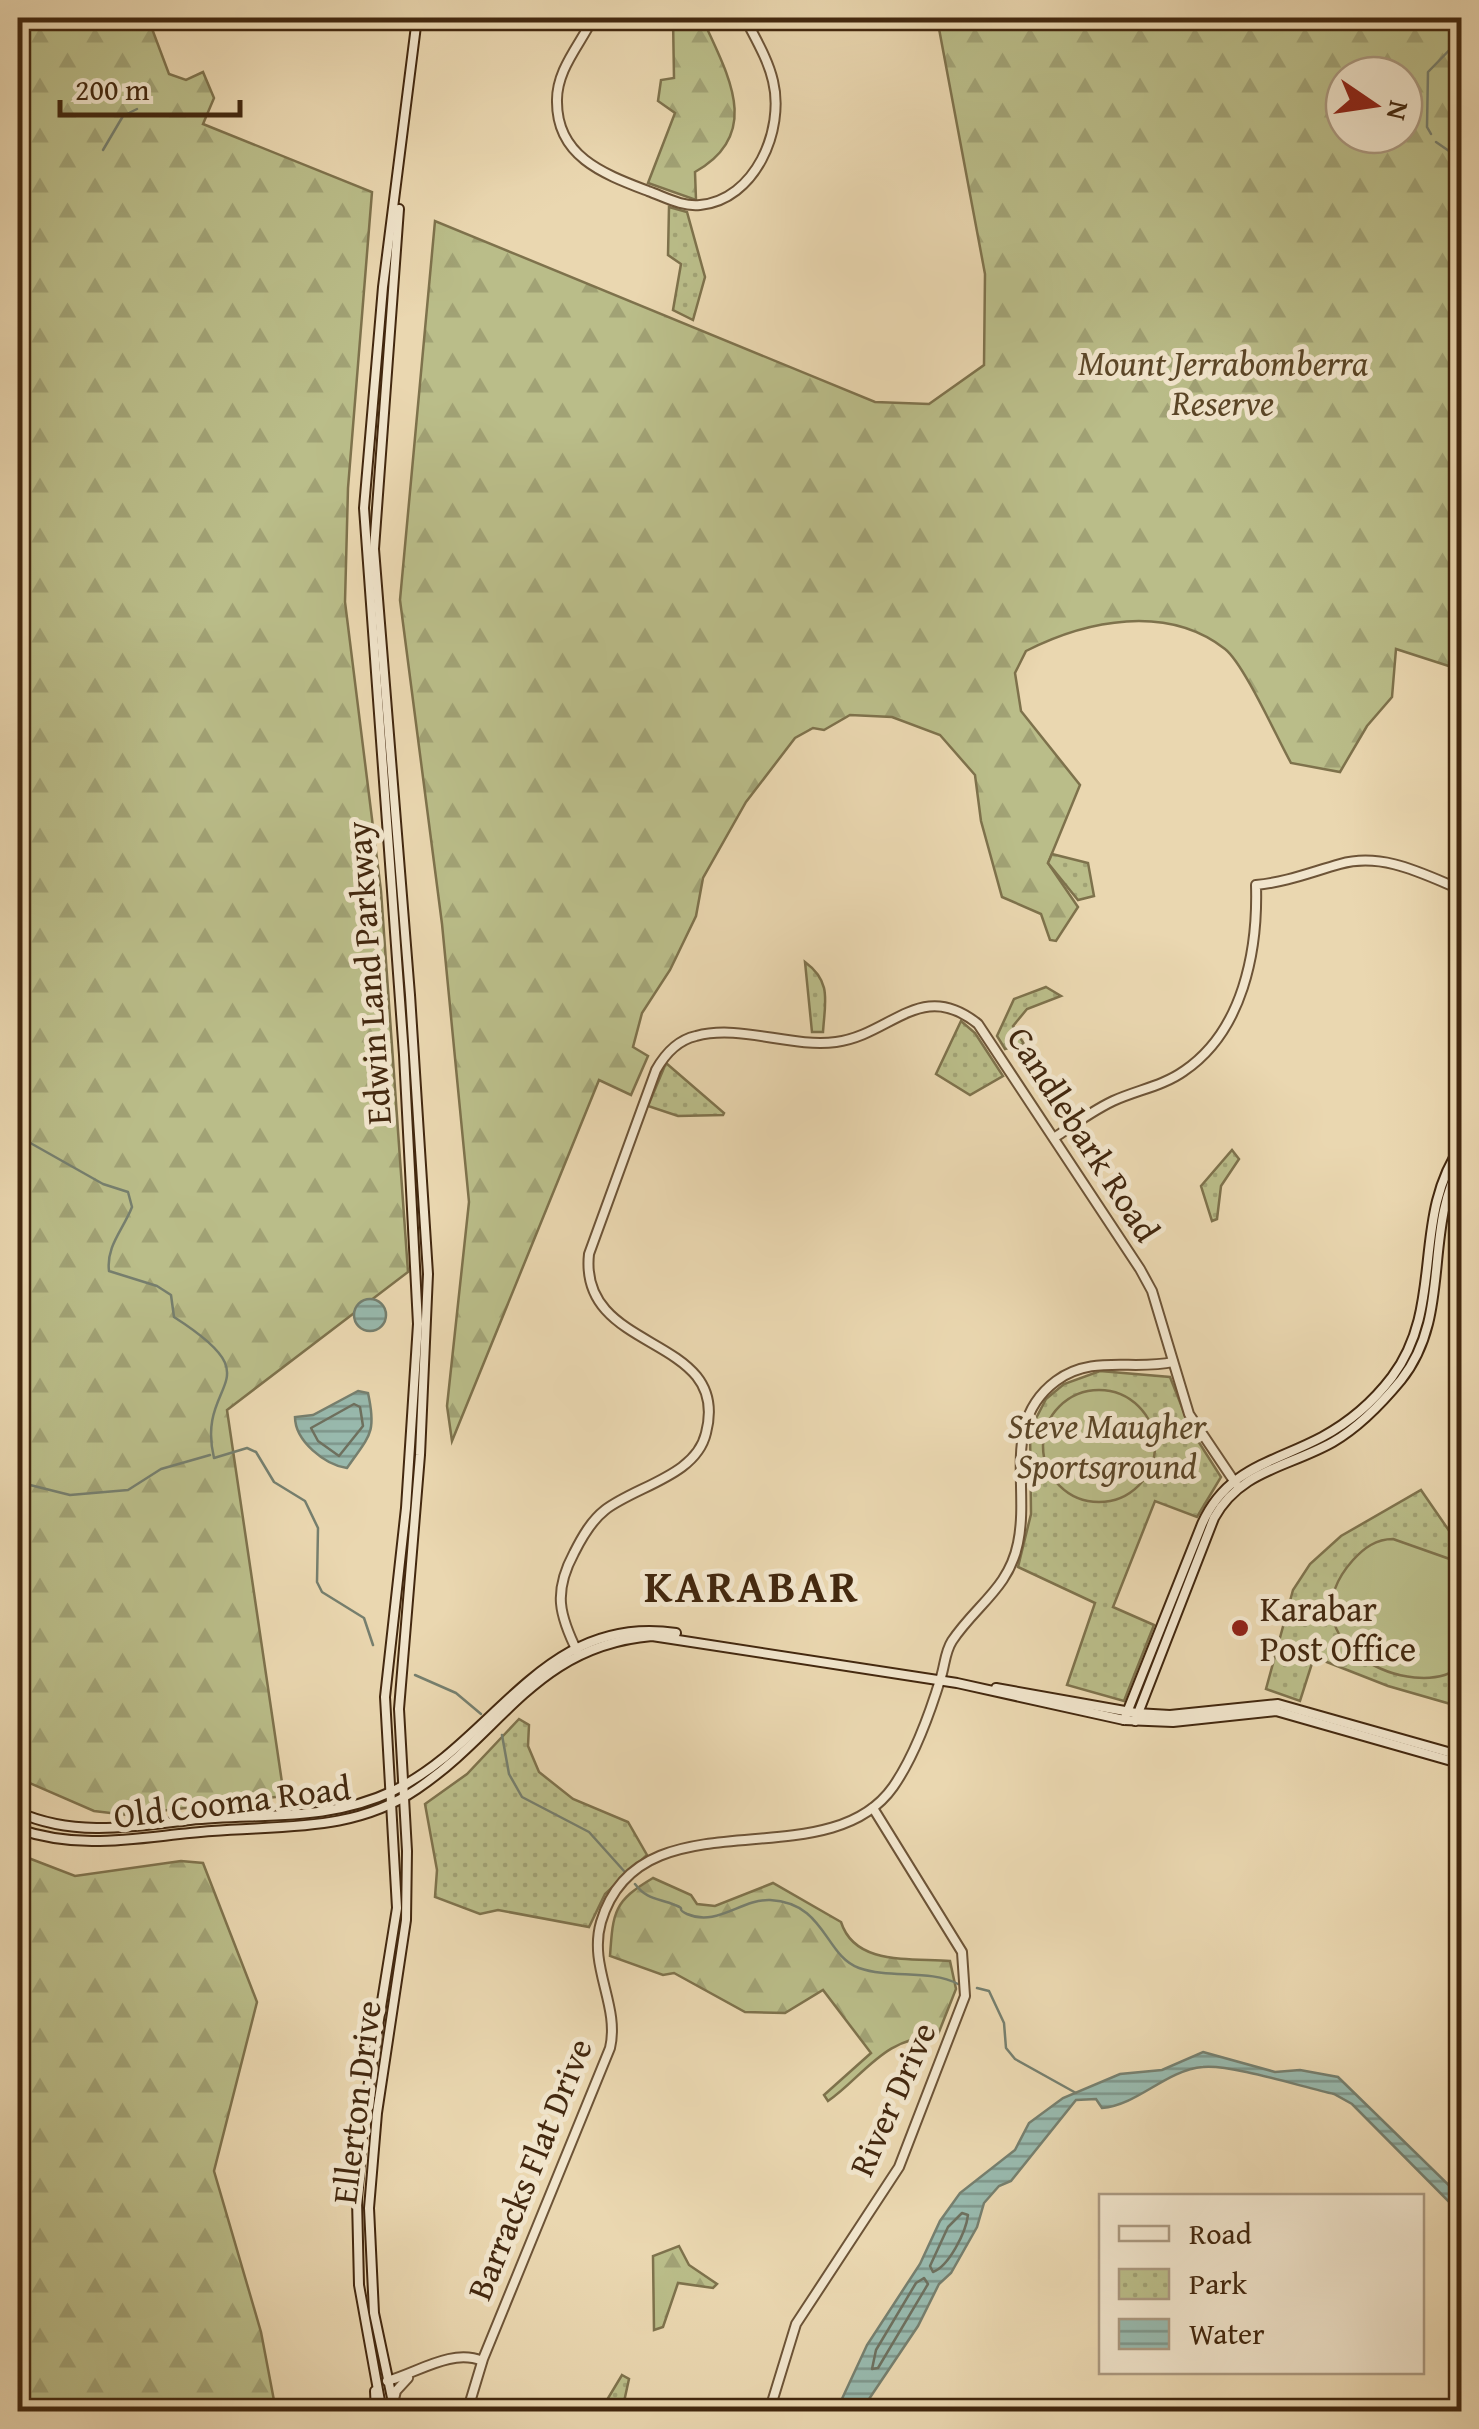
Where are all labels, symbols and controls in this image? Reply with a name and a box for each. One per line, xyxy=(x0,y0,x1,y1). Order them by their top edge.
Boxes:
scale bar xyxy=(60,55,240,117)
north arrow xyxy=(1324,55,1424,155)
text: 200 m xyxy=(75,67,150,111)
text: N xyxy=(1377,97,1421,125)
park label: Mount Jerrabomberra Reserve xyxy=(1078,337,1368,428)
street label: Edwin Land Parkway xyxy=(332,819,404,1126)
street label: Candlebark Road xyxy=(995,1016,1173,1252)
park label: Steve Maugher Sportsground xyxy=(1008,1400,1207,1491)
district label: KARABAR xyxy=(644,1553,860,1618)
place label: Karabar Post Office xyxy=(1260,1583,1416,1674)
marker: Karabar Post Office xyxy=(1229,1617,1251,1639)
street label: Old Cooma Road xyxy=(111,1761,354,1841)
street label: Ellerton Drive xyxy=(318,1997,394,2207)
street label: River Drive xyxy=(835,2014,949,2184)
street label: Barracks Flat Drive xyxy=(453,2031,605,2307)
legend xyxy=(1099,2194,1424,2374)
text: Road xyxy=(1189,2211,1252,2255)
text: Park xyxy=(1189,2261,1248,2305)
text: Water xyxy=(1189,2311,1265,2355)

